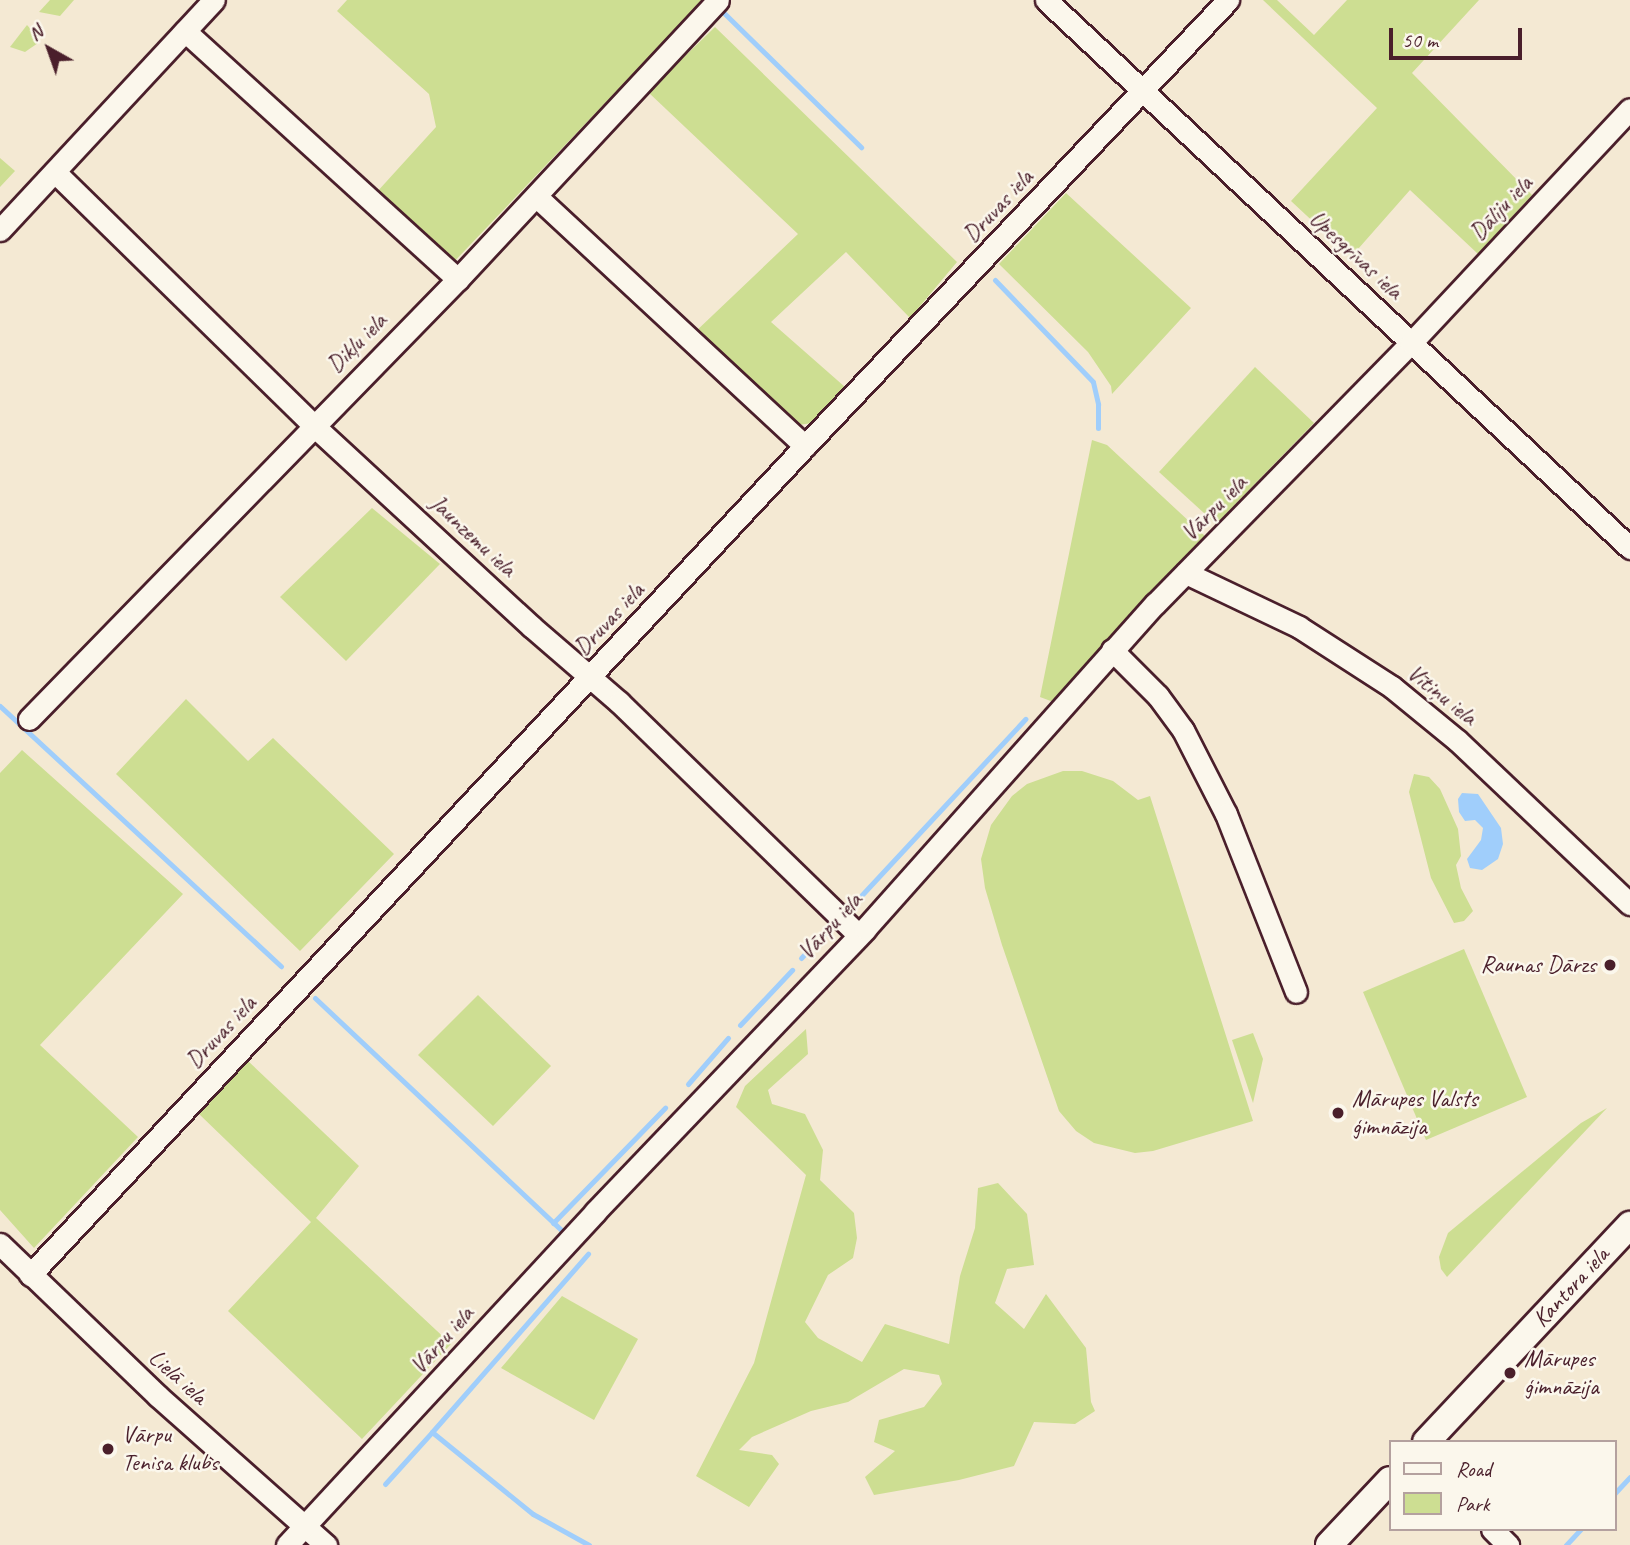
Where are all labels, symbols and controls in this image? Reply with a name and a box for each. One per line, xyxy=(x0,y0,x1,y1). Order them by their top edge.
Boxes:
north arrow xyxy=(14,14,84,84)
scale bar xyxy=(1392,14,1525,58)
text: N xyxy=(23,20,48,46)
text: 50 m xyxy=(1402,27,1438,53)
street label: Druvas iela xyxy=(957,163,1039,249)
street label: Dāliju iela xyxy=(1464,169,1538,247)
street label: Upesgrīvas iela xyxy=(1303,205,1409,305)
street label: Dikļu iela xyxy=(321,307,393,379)
street label: Vārpu iela xyxy=(1175,469,1253,547)
street label: Jaunzemu iela xyxy=(424,489,522,583)
street label: Druvas iela xyxy=(568,576,650,662)
street label: Vītiņu iela xyxy=(1402,658,1482,732)
street label: Vārpu iela xyxy=(792,887,868,965)
place label: Raunas Dārzs xyxy=(1481,951,1596,979)
marker: Raunas Dārzs xyxy=(1602,957,1618,973)
street label: Druvas iela xyxy=(180,989,262,1075)
place label: Mārupes Valsts ģimnāzija xyxy=(1352,1085,1478,1141)
marker: Mārupes Valsts ģimnāzija xyxy=(1330,1105,1346,1121)
street label: Kantora iela xyxy=(1527,1241,1615,1333)
street label: Vārpu iela xyxy=(404,1300,480,1380)
street label: Lielā iela xyxy=(143,1343,213,1411)
place label: Mārupes ģimnāzija xyxy=(1524,1345,1599,1401)
marker: Mārupes ģimnāzija xyxy=(1502,1365,1518,1381)
place label: Vārpu Tenisa klubs xyxy=(122,1421,218,1477)
legend xyxy=(1388,1440,1616,1531)
marker: Vārpu Tenisa klubs xyxy=(100,1441,116,1457)
text: Road xyxy=(1456,1456,1491,1482)
text: Park xyxy=(1456,1491,1489,1517)

